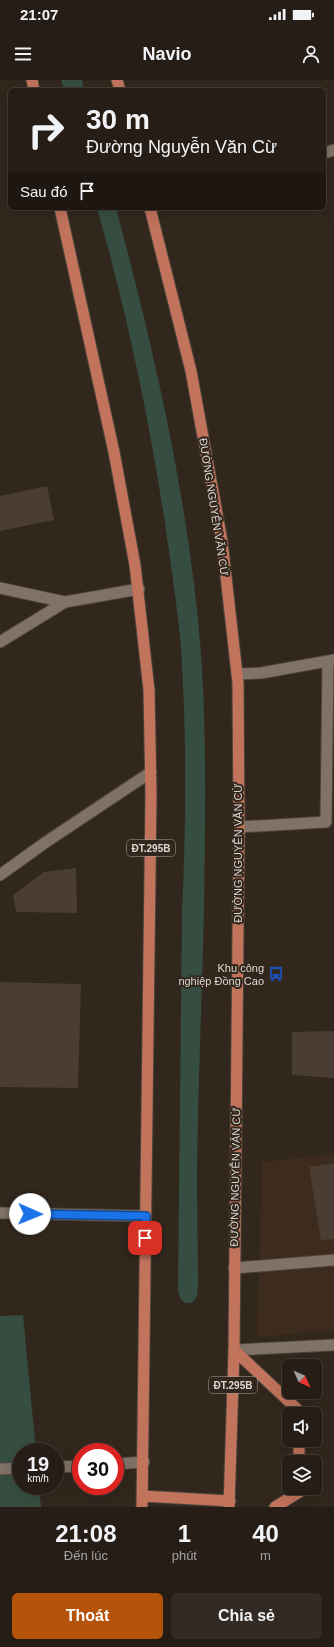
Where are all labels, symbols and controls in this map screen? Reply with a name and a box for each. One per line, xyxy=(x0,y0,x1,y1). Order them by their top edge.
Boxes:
text: 21:07 xyxy=(20,6,58,23)
icon: menu xyxy=(12,43,34,65)
icon: person xyxy=(300,43,322,65)
text: Navio xyxy=(142,44,192,64)
icon: right xyxy=(20,104,72,156)
text: 30 m xyxy=(86,104,150,135)
text: Đường Nguyễn Văn Cừ xyxy=(86,137,277,157)
icon: arrive xyxy=(76,180,98,202)
text: Sau đó xyxy=(20,183,68,200)
street label: ĐƯỜNG NGUYỄN VĂN CỪ xyxy=(197,437,231,577)
street label: ĐƯỜNG NGUYỄN VĂN CỪ xyxy=(232,783,244,923)
road number: ĐT.295B xyxy=(127,840,175,856)
place label: Khu công nghiệp Đồng Cao xyxy=(178,962,264,987)
bus stop icon: Khu công nghiệp Đồng Cao xyxy=(267,965,285,983)
street label: ĐƯỜNG NGUYỄN VĂN CỪ xyxy=(228,1107,242,1247)
position arrow xyxy=(9,1193,51,1235)
pin xyxy=(128,1221,162,1255)
icon: arrive xyxy=(134,1227,156,1249)
north arrow xyxy=(282,1359,322,1399)
map controls xyxy=(282,1359,322,1495)
road number: ĐT.295B xyxy=(209,1377,257,1393)
button: sound xyxy=(282,1407,322,1447)
speed limit sign: 30 xyxy=(72,1443,124,1495)
text: 19 xyxy=(27,1453,49,1475)
button: layers xyxy=(282,1455,322,1495)
text: km/h xyxy=(27,1473,49,1484)
text: 21:08 xyxy=(55,1520,117,1547)
text: 1 xyxy=(178,1520,191,1547)
text: 40 xyxy=(252,1520,279,1547)
text: Đến lúc xyxy=(64,1548,108,1563)
text: phút xyxy=(172,1548,197,1563)
text: m xyxy=(260,1548,271,1563)
button: Thoát xyxy=(12,1593,163,1639)
button: Chia sẻ xyxy=(171,1593,322,1639)

